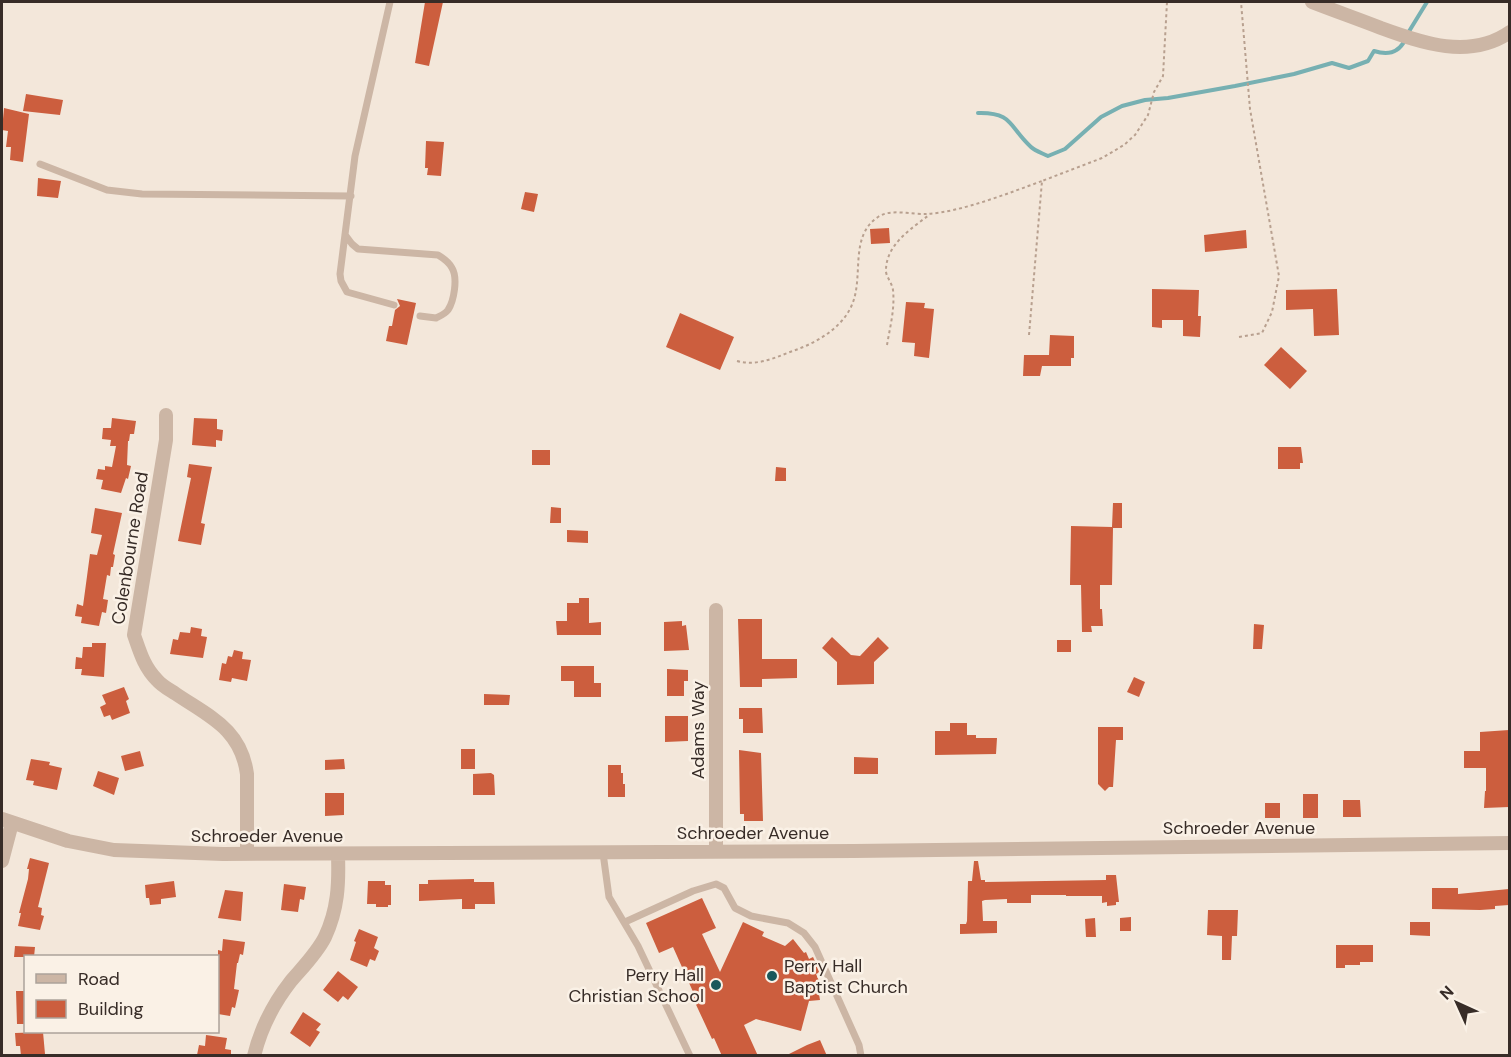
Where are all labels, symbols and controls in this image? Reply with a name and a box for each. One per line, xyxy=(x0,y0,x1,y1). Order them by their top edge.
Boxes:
street label: Colenbourne Road xyxy=(106,470,154,626)
street label: Adams Way xyxy=(686,681,710,779)
street label: Schroeder Avenue xyxy=(1163,816,1315,840)
street label: Schroeder Avenue xyxy=(677,821,829,845)
street label: Schroeder Avenue xyxy=(191,824,343,848)
place label: Perry Hall Baptist Church xyxy=(784,954,908,999)
legend xyxy=(24,955,219,1033)
place label: Perry Hall Christian School xyxy=(568,963,704,1008)
text: Road xyxy=(78,967,120,991)
marker: Perry Hall Baptist Church xyxy=(765,969,779,983)
north arrow xyxy=(1427,973,1487,1033)
marker: Perry Hall Christian School xyxy=(709,978,723,992)
text: N xyxy=(1435,981,1458,1004)
text: Building xyxy=(78,997,143,1021)

